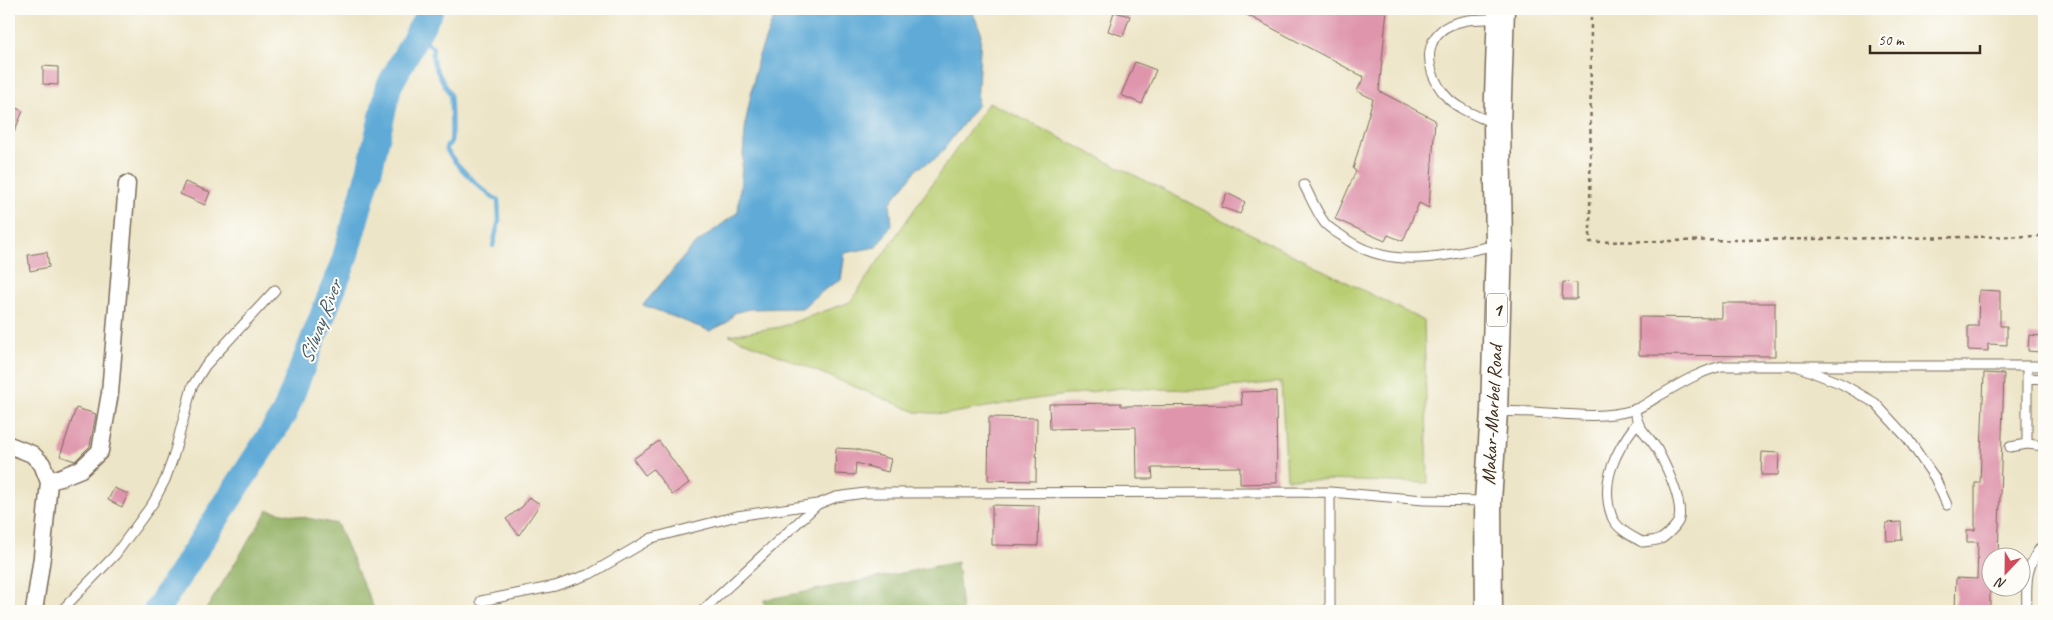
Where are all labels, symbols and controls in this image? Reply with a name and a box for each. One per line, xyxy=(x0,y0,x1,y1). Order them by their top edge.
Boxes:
scale bar xyxy=(1870,22,1980,54)
text: 50 m xyxy=(1878,31,1905,50)
water label: Silway River xyxy=(292,274,349,367)
road number: 1 xyxy=(1487,294,1507,326)
street label: Makar-Marbel Road xyxy=(1476,341,1508,486)
north arrow xyxy=(1980,548,2030,598)
text: N xyxy=(1992,573,2009,593)

